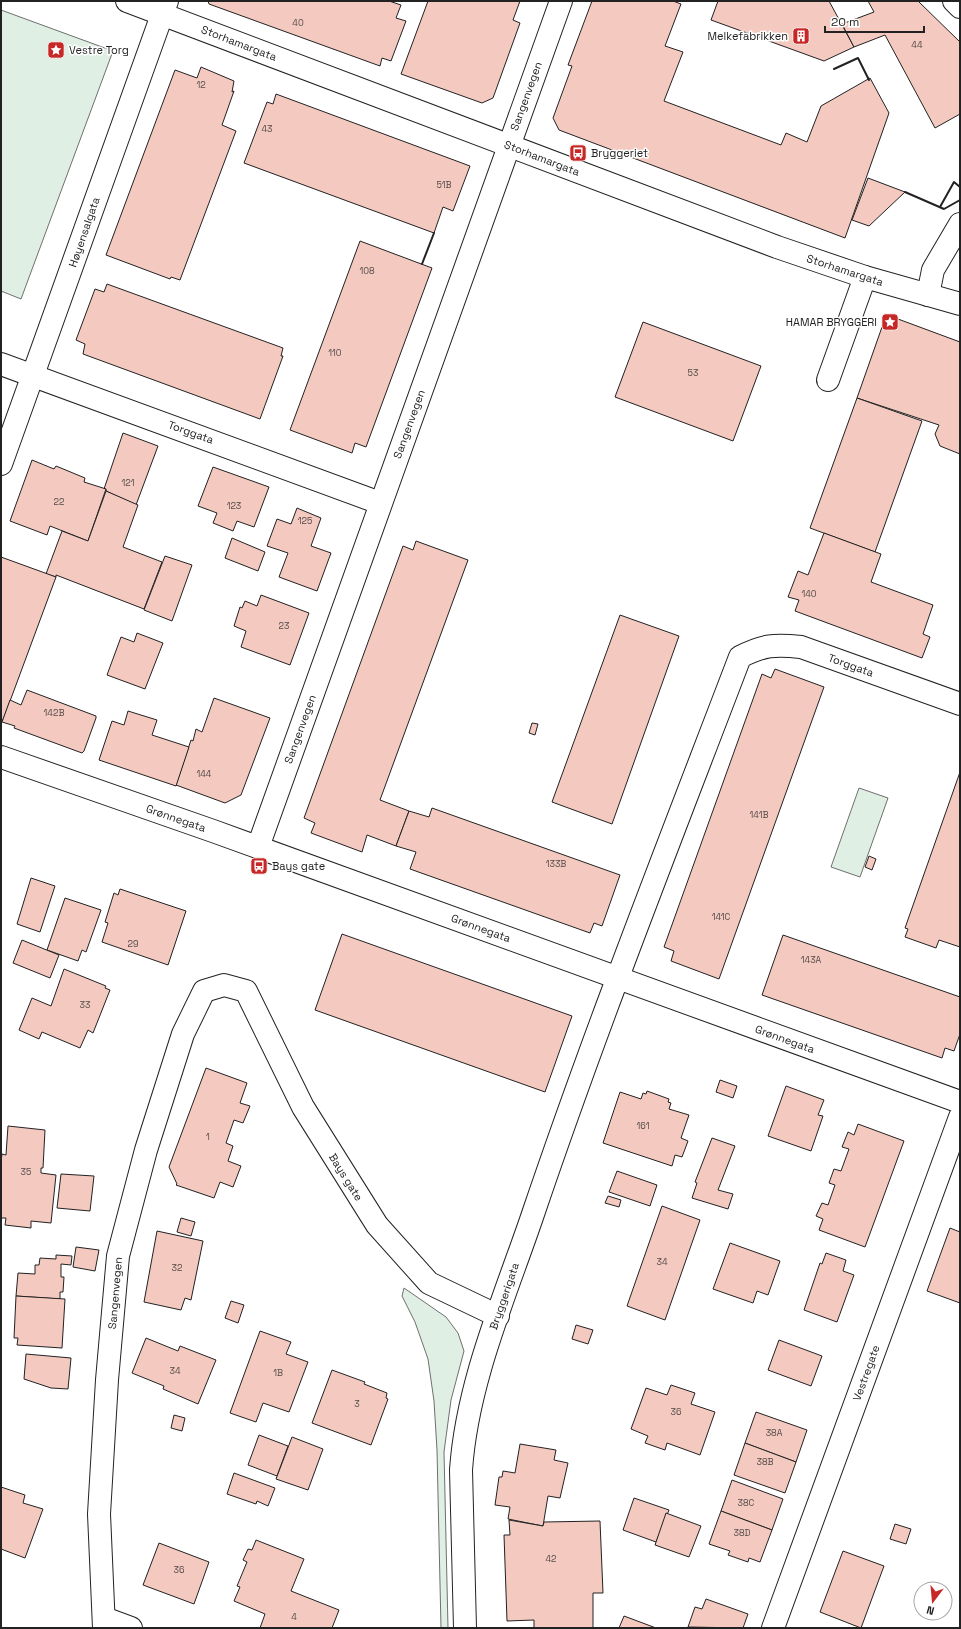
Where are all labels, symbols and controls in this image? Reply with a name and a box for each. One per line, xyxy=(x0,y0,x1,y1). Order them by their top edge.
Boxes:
scale bar xyxy=(825,8,924,34)
text: 20 m xyxy=(831,14,859,30)
house number: 40 xyxy=(292,17,304,29)
street label: Storhamargata xyxy=(199,22,279,64)
building icon: Melkefabrikken xyxy=(791,26,811,46)
place label: Melkefabrikken xyxy=(708,29,788,43)
house number: 44 xyxy=(911,39,923,51)
place icon: Vestre Torg xyxy=(46,40,66,60)
place label: Vestre Torg xyxy=(69,43,129,57)
street label: Sangenvegen xyxy=(507,60,545,132)
house number: 12 xyxy=(196,79,206,91)
house number: 43 xyxy=(261,123,273,135)
street label: Storhamargata xyxy=(502,137,582,179)
bus stop icon: Bryggeriet xyxy=(568,143,588,163)
place label: Bryggeriet xyxy=(591,146,648,160)
house number: 51B xyxy=(437,179,452,191)
street label: Høyensalgata xyxy=(65,194,103,269)
street label: Storhamargata xyxy=(805,251,886,289)
house number: 108 xyxy=(359,265,375,277)
place icon: HAMAR BRYGGERI xyxy=(880,312,900,332)
place label: HAMAR BRYGGERI xyxy=(786,315,877,329)
house number: 110 xyxy=(328,347,342,359)
house number: 53 xyxy=(688,367,698,379)
street label: Sangenvegen xyxy=(390,388,428,460)
street label: Torggata xyxy=(166,417,216,447)
house number: 121 xyxy=(122,477,135,489)
house number: 22 xyxy=(54,496,64,508)
house number: 123 xyxy=(227,500,241,512)
house number: 125 xyxy=(298,515,312,527)
house number: 140 xyxy=(801,588,817,600)
house number: 23 xyxy=(279,620,289,632)
street label: Torggata xyxy=(826,650,876,680)
street label: Sangenvegen xyxy=(281,693,319,765)
house number: 142B xyxy=(44,707,64,719)
house number: 144 xyxy=(196,768,212,780)
street label: Grønnegata xyxy=(144,801,208,835)
house number: 141B xyxy=(750,809,768,821)
bus stop icon: Bays gate xyxy=(249,856,269,876)
house number: 133B xyxy=(546,858,566,870)
place label: Bays gate xyxy=(272,859,325,873)
street label: Grønnegata xyxy=(449,911,513,945)
house number: 141C xyxy=(712,911,731,923)
house number: 29 xyxy=(128,938,138,950)
house number: 143A xyxy=(801,954,822,966)
house number: 33 xyxy=(80,999,90,1011)
street label: Grønnegata xyxy=(753,1022,817,1056)
house number: 161 xyxy=(636,1120,650,1132)
house number: 1 xyxy=(206,1131,210,1143)
street label: Bays gate xyxy=(326,1151,366,1203)
house number: 35 xyxy=(21,1166,31,1178)
street label: Sangenvegen xyxy=(105,1256,125,1330)
house number: 34 xyxy=(656,1256,668,1268)
street label: Bryggerigata xyxy=(486,1260,522,1331)
house number: 32 xyxy=(172,1262,182,1274)
street label: Vestregate xyxy=(849,1343,883,1403)
house number: 34 xyxy=(169,1365,181,1377)
house number: 1B xyxy=(273,1367,283,1379)
house number: 3 xyxy=(354,1398,360,1410)
house number: 36 xyxy=(671,1406,682,1418)
house number: 38A xyxy=(766,1427,783,1439)
house number: 38B xyxy=(757,1456,774,1468)
house number: 38C xyxy=(738,1497,755,1509)
house number: 38D xyxy=(733,1527,751,1539)
house number: 42 xyxy=(545,1553,557,1565)
house number: 36 xyxy=(174,1564,185,1576)
north arrow xyxy=(913,1581,953,1621)
text: N xyxy=(925,1603,936,1618)
house number: 4 xyxy=(291,1611,297,1623)

